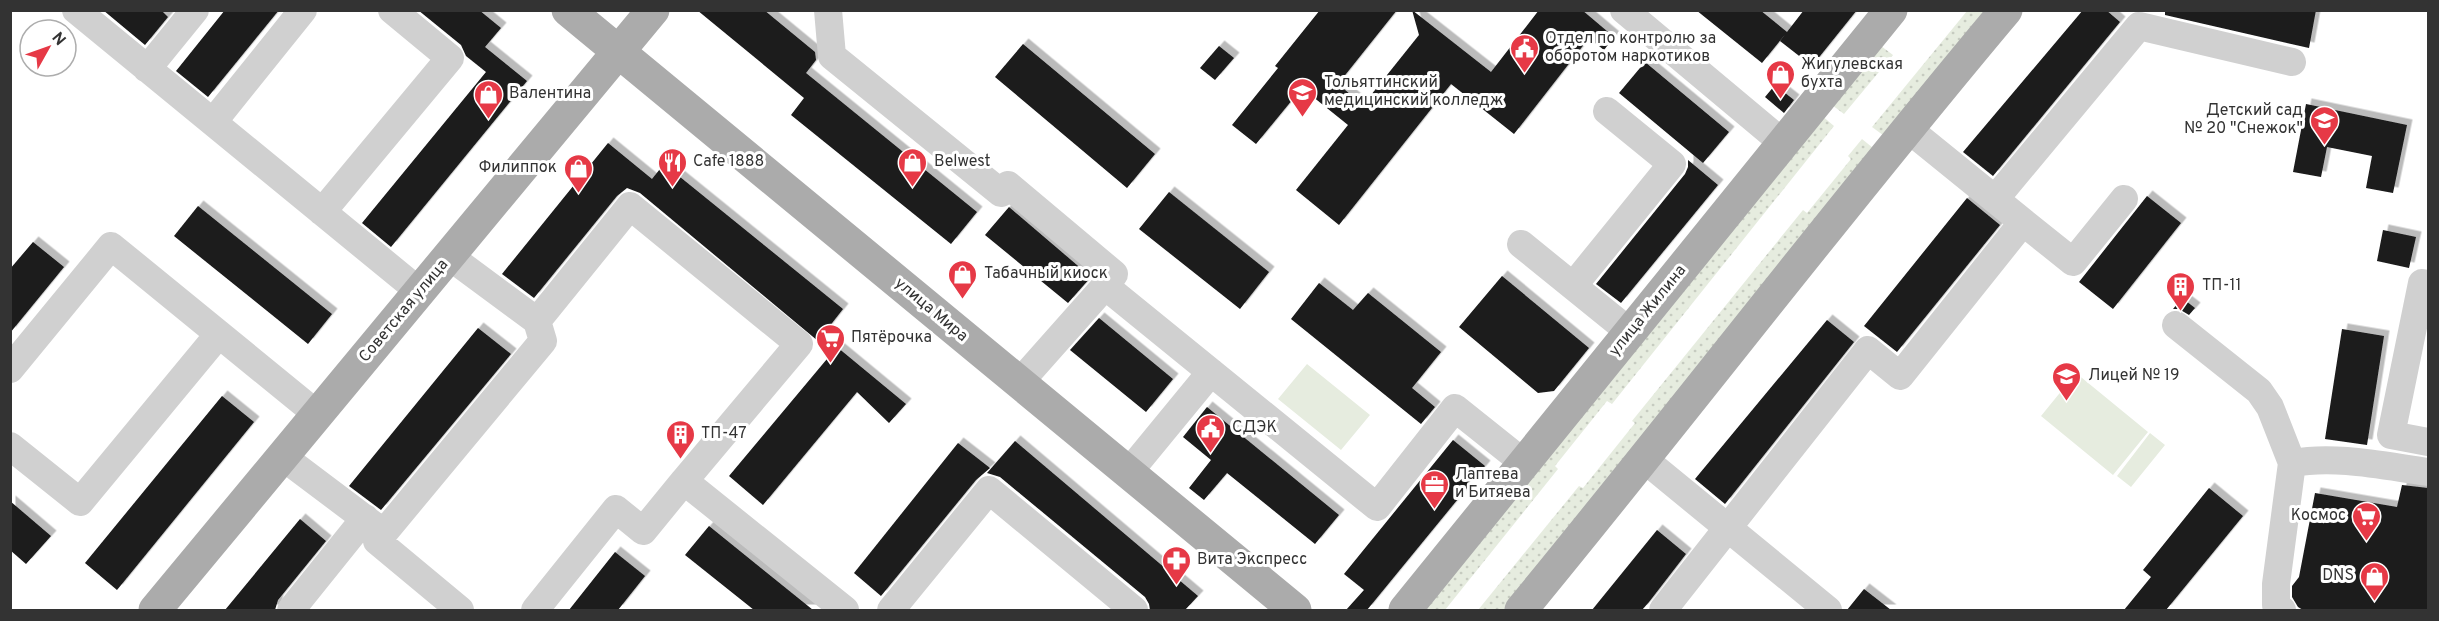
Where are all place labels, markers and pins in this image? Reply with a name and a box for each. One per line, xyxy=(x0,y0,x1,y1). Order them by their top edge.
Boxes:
place label: Отдел по контролю за оборотом наркотиков xyxy=(1545,29,1716,67)
public building icon: Отдел по контролю за оборотом наркотиков xyxy=(1508,32,1540,74)
place label: Жигулевская бухта xyxy=(1801,55,1903,93)
shop icon: Жигулевская бухта xyxy=(1764,58,1796,100)
place label: Тольяттинский медицинский колледж xyxy=(1324,73,1503,111)
school or university icon: Тольяттинский медицинский колледж xyxy=(1287,76,1319,118)
shop icon: Валентина xyxy=(472,78,504,120)
place label: Валентина xyxy=(509,84,591,104)
place label: Детский сад № 20 "Снежок" xyxy=(2184,101,2303,139)
school or university icon: Детский сад № 20 "Снежок" xyxy=(2308,104,2340,146)
restaurant icon: Cafe 1888 xyxy=(656,146,688,188)
shop icon: Belwest xyxy=(897,146,929,188)
shop icon: Филиппок xyxy=(562,152,594,194)
place label: Cafe 1888 xyxy=(693,152,764,172)
place label: Belwest xyxy=(934,152,991,172)
place label: Филиппок xyxy=(479,158,557,178)
shop icon: Табачный киоск xyxy=(947,258,979,300)
place label: Табачный киоск xyxy=(984,264,1108,284)
building icon: ТП-11 xyxy=(2165,270,2197,312)
place label: ТП-11 xyxy=(2202,276,2241,296)
supermarket icon: Пятёрочка xyxy=(814,322,846,364)
place label: Пятёрочка xyxy=(851,328,932,348)
school or university icon: Лицей № 19 xyxy=(2051,360,2083,402)
place label: Лицей № 19 xyxy=(2088,366,2180,386)
public building icon: СДЭК xyxy=(1195,412,1227,454)
building icon: ТП-47 xyxy=(664,418,696,460)
place label: СДЭК xyxy=(1232,418,1277,438)
place label: ТП-47 xyxy=(701,424,747,444)
place label: Лаптева и Битяева xyxy=(1455,465,1531,503)
office icon: Лаптева и Битяева xyxy=(1418,468,1450,510)
supermarket icon: Космос xyxy=(2351,500,2383,542)
place label: Космос xyxy=(2291,506,2346,526)
pharmacy icon: Вита Экспресс xyxy=(1160,544,1192,586)
place label: Вита Экспресс xyxy=(1197,550,1307,570)
shop icon: DNS xyxy=(2359,560,2391,602)
place label: DNS xyxy=(2322,566,2354,586)

